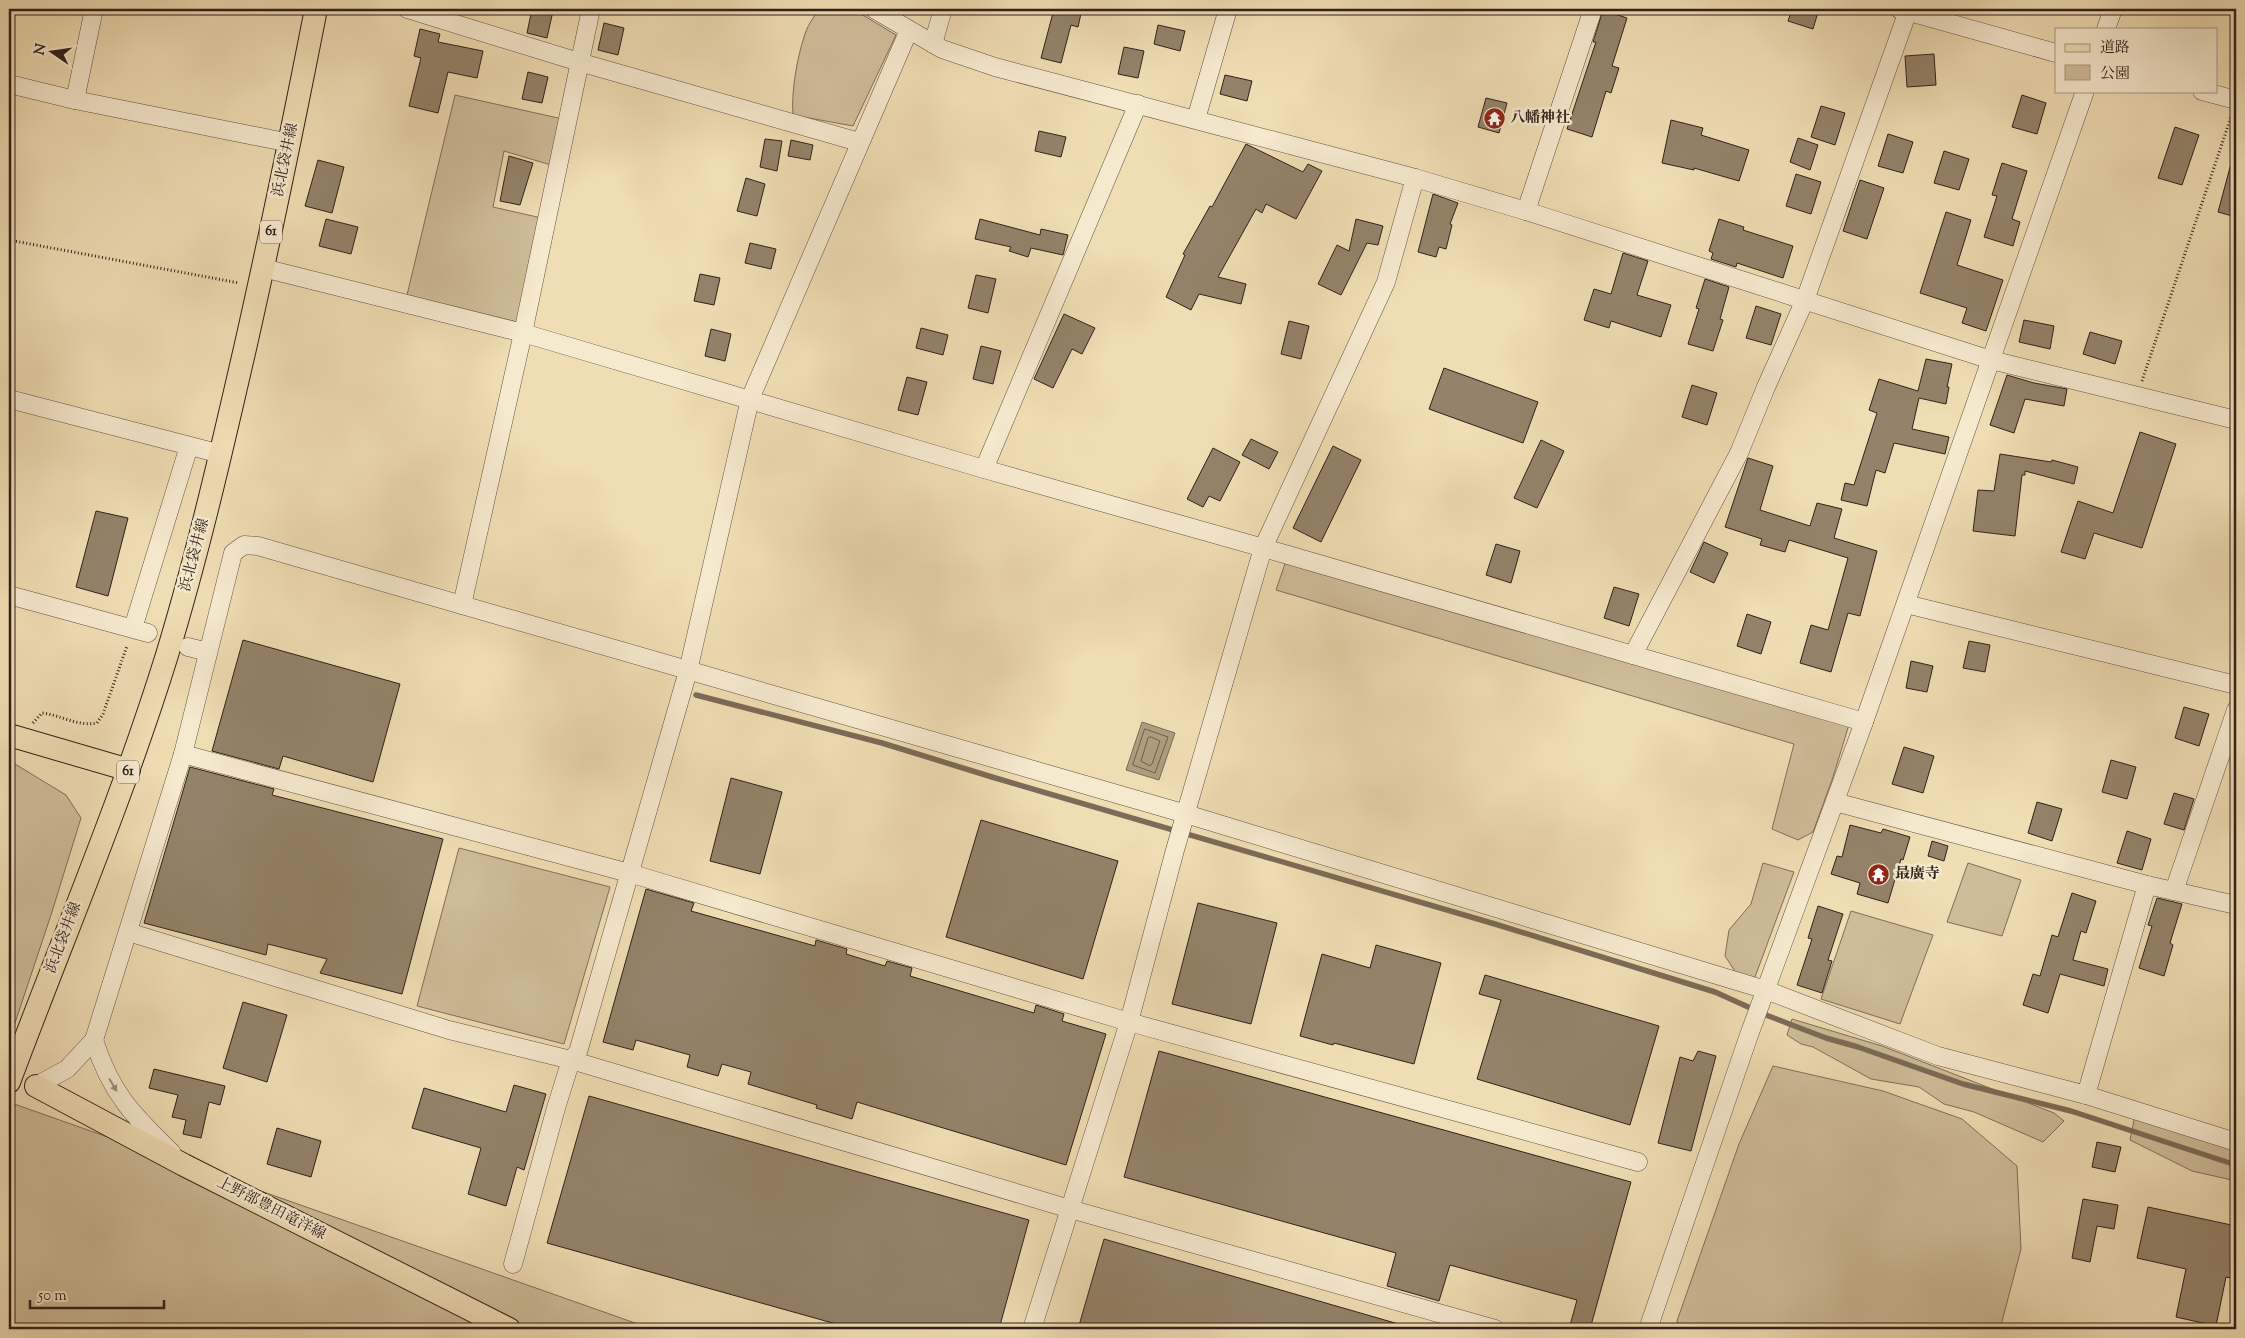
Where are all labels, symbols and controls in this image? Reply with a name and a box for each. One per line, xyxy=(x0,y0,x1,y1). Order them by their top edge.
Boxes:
north arrow xyxy=(28,28,78,78)
legend xyxy=(2055,28,2218,92)
text: 道路 xyxy=(2100,38,2130,59)
text: N xyxy=(30,42,52,57)
text: 公園 xyxy=(2100,64,2130,85)
temple icon: 八幡神社 xyxy=(1482,106,1506,130)
place label: 八幡神社 xyxy=(1510,108,1570,129)
street label: 浜北袋井線 xyxy=(268,121,304,199)
road number: 61 xyxy=(260,220,282,243)
street label: 浜北袋井線 xyxy=(175,516,215,594)
road number: 61 xyxy=(117,760,139,784)
temple icon: 最廣寺 xyxy=(1867,862,1891,886)
place label: 最廣寺 xyxy=(1895,864,1940,885)
street label: 浜北袋井線 xyxy=(41,899,87,977)
one-way arrow xyxy=(108,1078,118,1091)
street label: 上野部豊田竜洋線 xyxy=(213,1172,329,1246)
scale bar xyxy=(30,1278,164,1310)
text: 50 m xyxy=(37,1286,67,1307)

